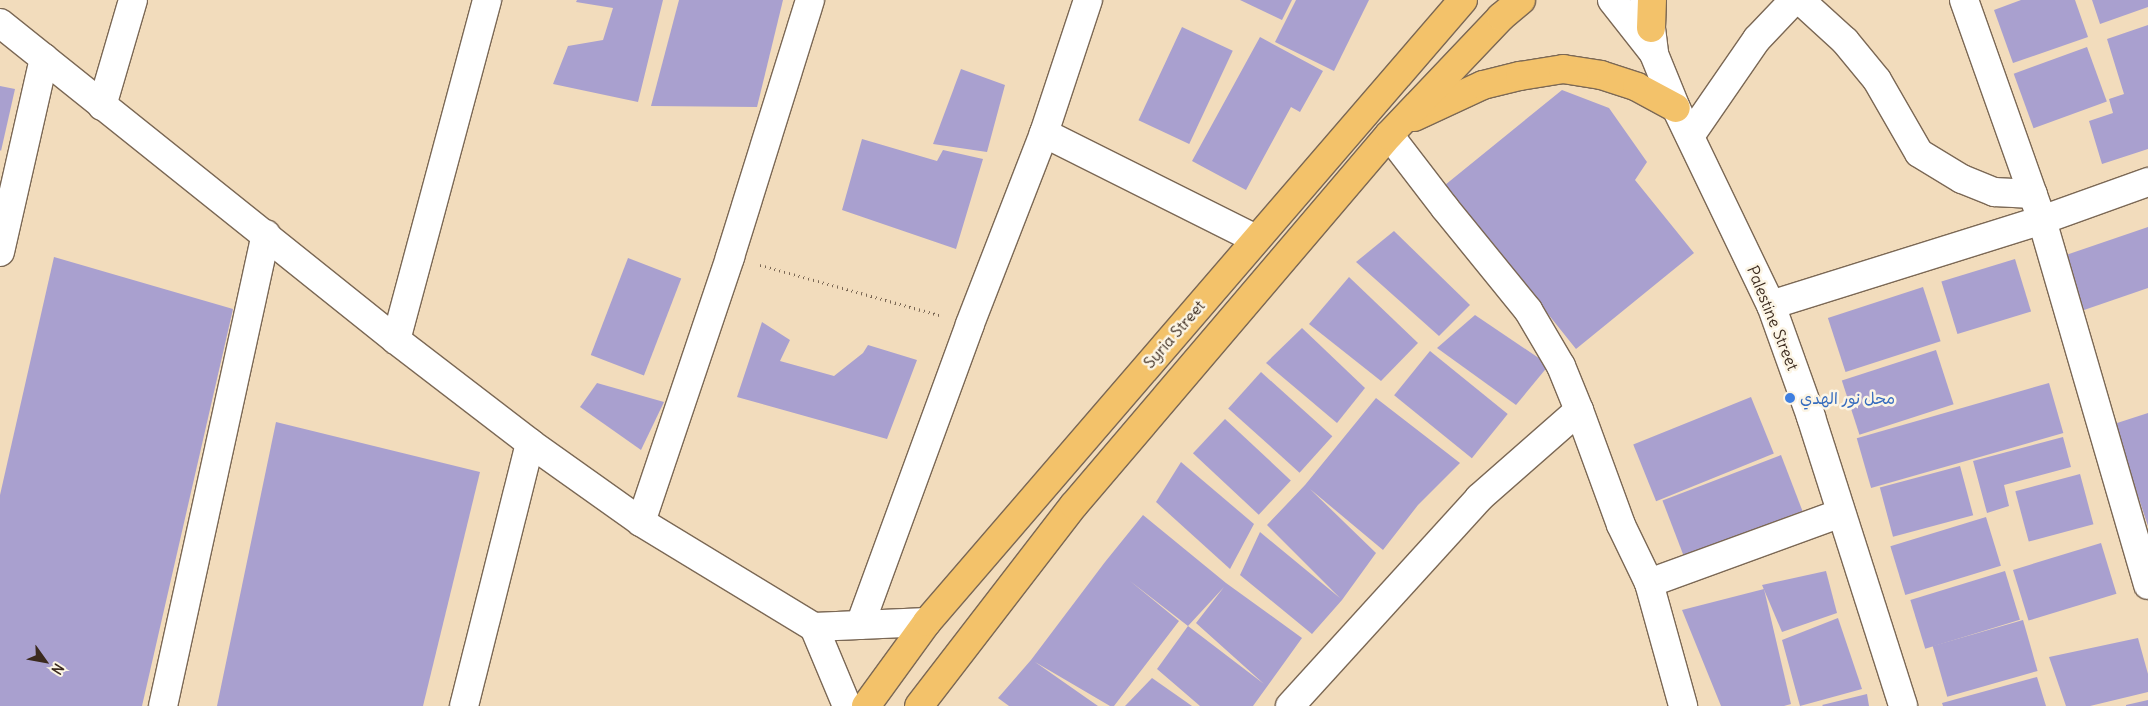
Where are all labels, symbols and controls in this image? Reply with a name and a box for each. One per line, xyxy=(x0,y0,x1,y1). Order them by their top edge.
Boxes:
street label: Palestine Street xyxy=(1743,263,1803,373)
street label: Syria Street xyxy=(1139,296,1209,372)
place label: محل نور الهدي xyxy=(1800,388,1895,408)
marker: محل نور الهدي xyxy=(1784,392,1796,404)
north arrow xyxy=(20,636,70,686)
text: N xyxy=(48,660,68,678)

